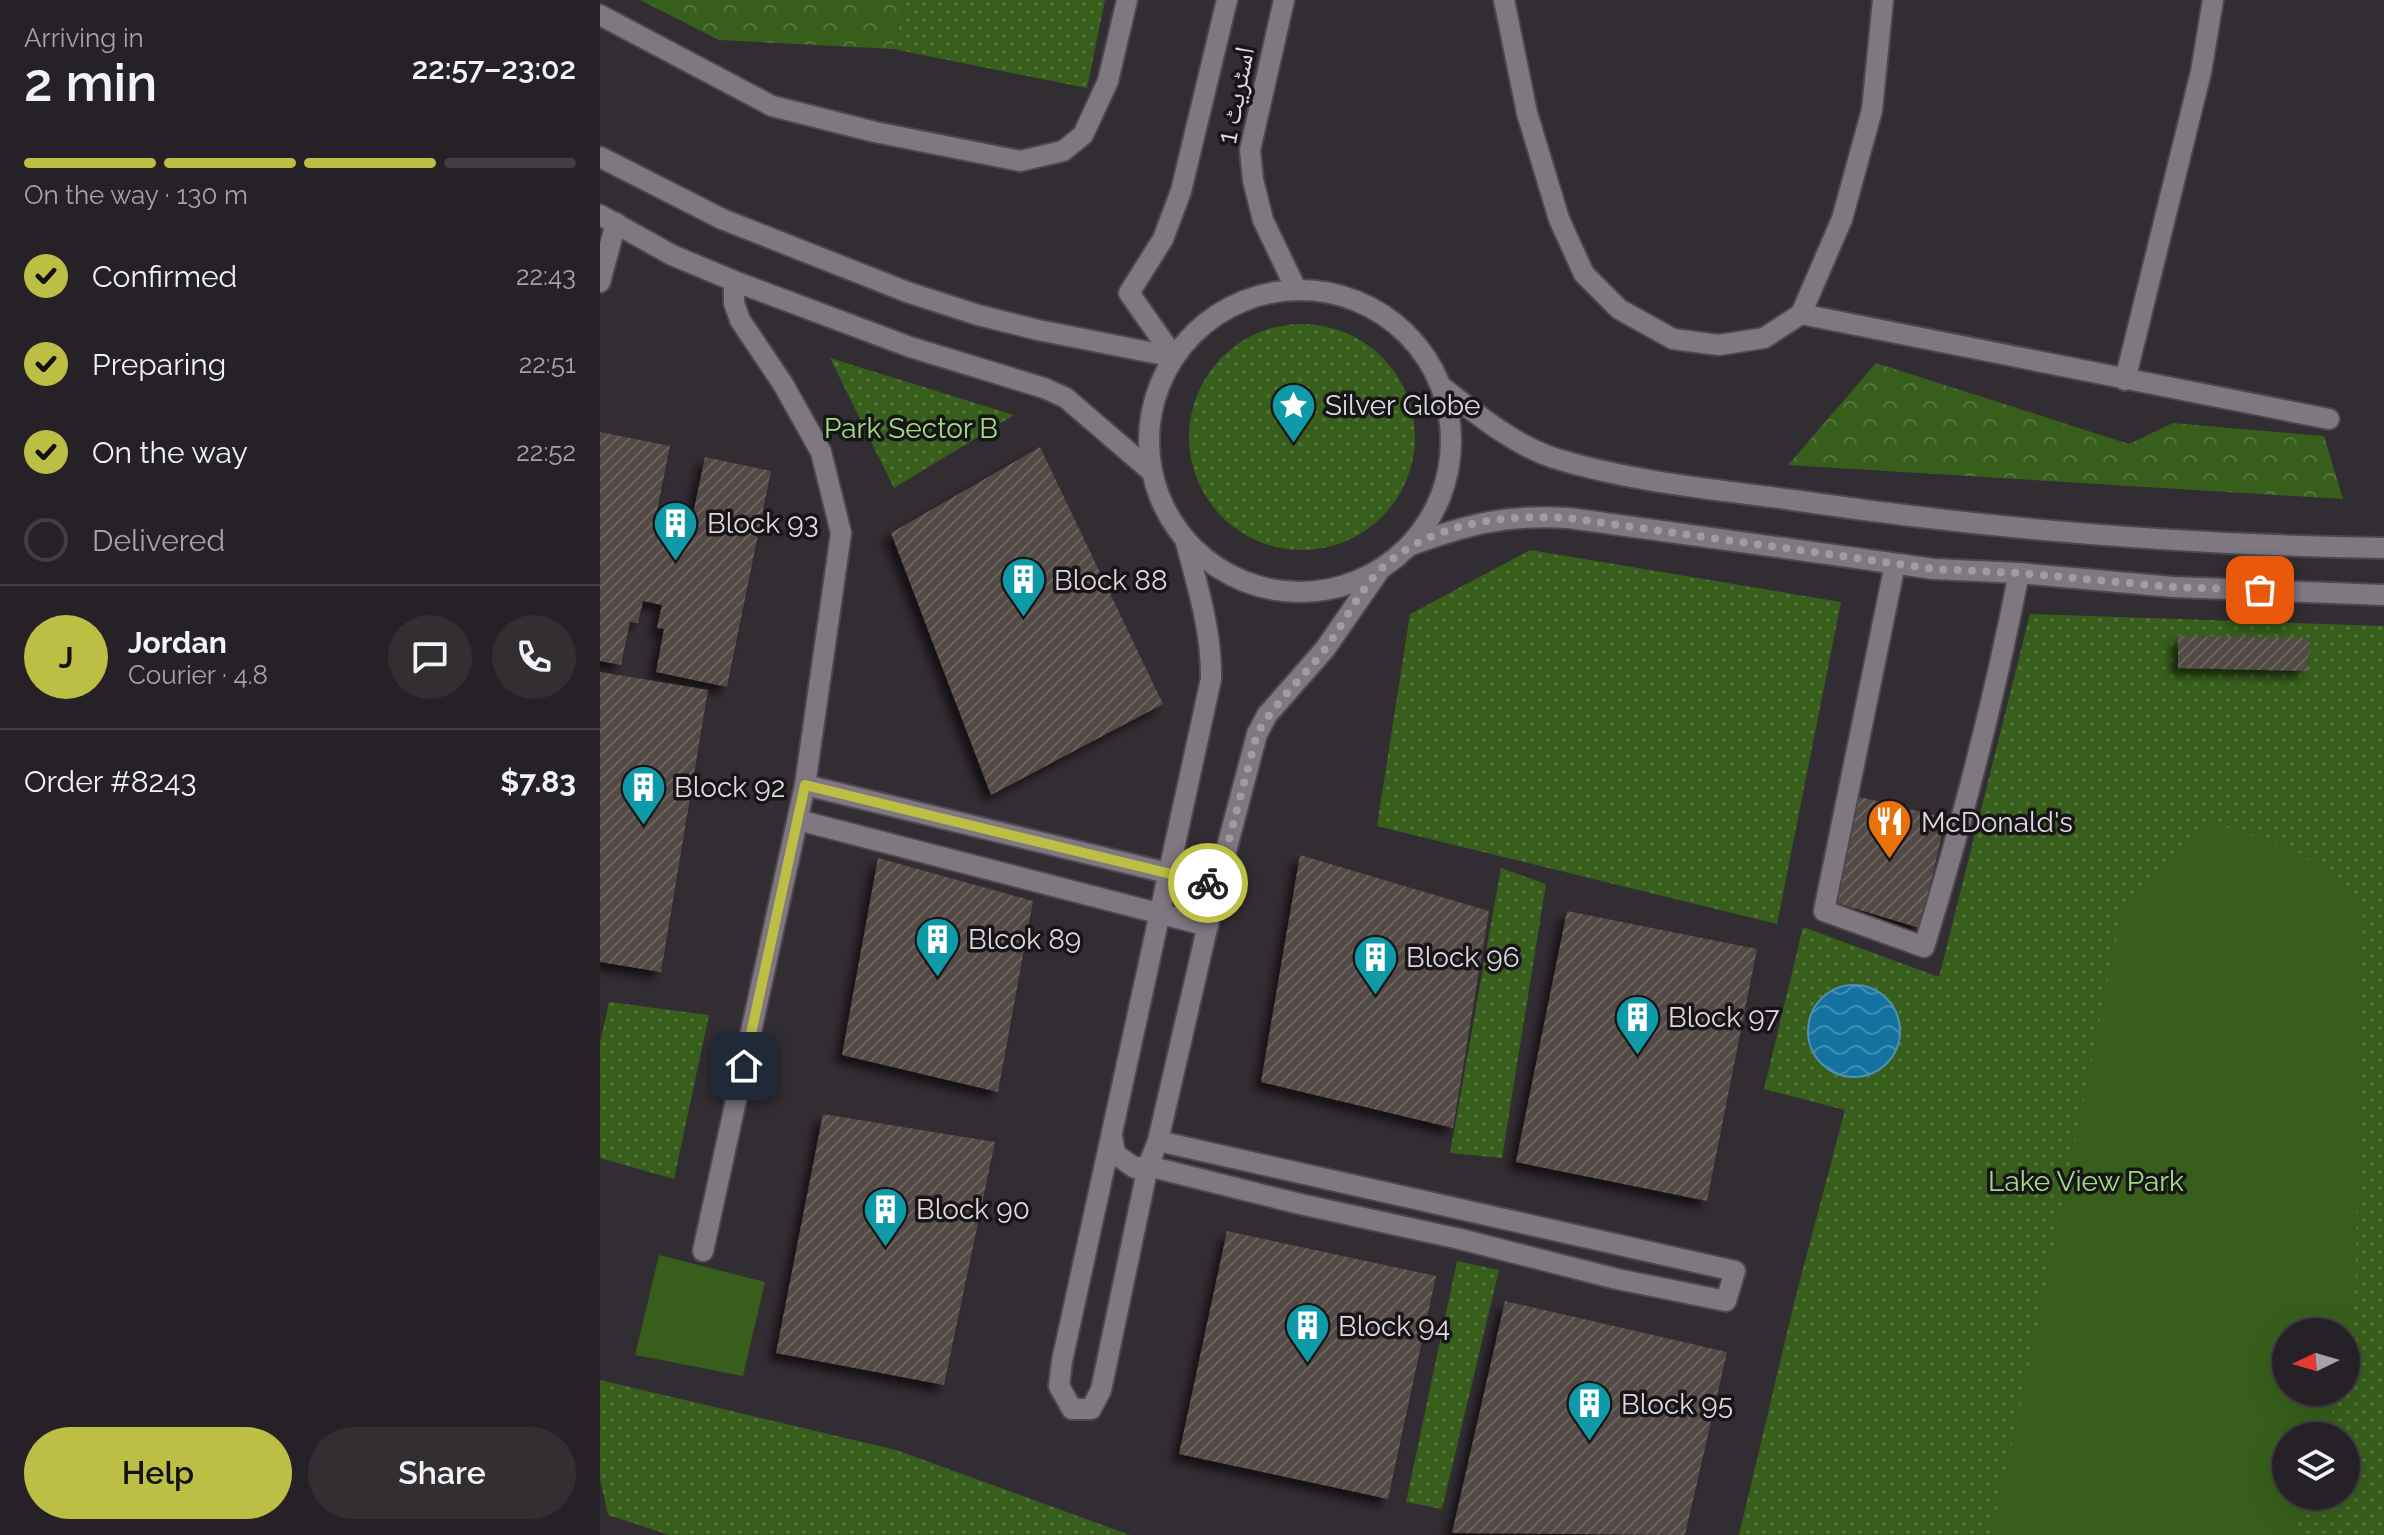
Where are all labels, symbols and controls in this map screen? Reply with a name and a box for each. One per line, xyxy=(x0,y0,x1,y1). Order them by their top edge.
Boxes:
text: Arriving in xyxy=(24,23,144,53)
street label: اسٹریٹ 1 xyxy=(1210,44,1261,146)
text: 22:57–23:02 xyxy=(412,51,576,86)
text: 2 min xyxy=(24,52,157,113)
text: On the way · 130 m xyxy=(24,180,248,210)
icon: check xyxy=(24,254,68,298)
text: Confirmed xyxy=(92,259,237,294)
text: 22:43 xyxy=(516,261,576,291)
icon: check xyxy=(24,342,68,386)
text: Preparing xyxy=(92,347,226,382)
text: 22:51 xyxy=(519,349,576,379)
place icon: Silver Globe xyxy=(1270,381,1318,444)
place label: Silver Globe xyxy=(1325,389,1480,422)
park label: Park Sector B xyxy=(824,412,998,445)
icon: check xyxy=(24,430,68,474)
text: On the way xyxy=(92,435,248,470)
text: 22:52 xyxy=(516,437,576,467)
building icon: Block 93 xyxy=(652,499,700,562)
place label: Block 93 xyxy=(707,507,819,540)
text: Delivered xyxy=(92,523,225,558)
building icon: Block 88 xyxy=(999,556,1047,619)
pin xyxy=(2226,556,2294,624)
place label: Block 88 xyxy=(1054,564,1168,597)
icon: bag xyxy=(2238,568,2282,612)
button: chat xyxy=(388,615,472,699)
button: phone xyxy=(492,615,576,699)
text: Jordan xyxy=(128,625,227,660)
text: J xyxy=(59,640,73,675)
text: Courier · 4.8 xyxy=(128,660,268,690)
building icon: Block 92 xyxy=(619,763,667,826)
text: Order #8243 xyxy=(24,764,197,799)
text: $7.83 xyxy=(500,764,576,799)
place label: Block 92 xyxy=(674,771,785,804)
restaurant icon: McDonald's xyxy=(1866,798,1914,861)
place label: McDonald's xyxy=(1921,806,2073,839)
courier xyxy=(1168,843,1248,923)
icon: bike xyxy=(1186,861,1230,905)
building icon: Blcok 89 xyxy=(913,915,961,978)
place label: Blcok 89 xyxy=(968,923,1081,956)
building icon: Block 96 xyxy=(1351,933,1399,996)
place label: Block 96 xyxy=(1406,941,1520,974)
building icon: Block 97 xyxy=(1613,993,1661,1056)
place label: Block 97 xyxy=(1668,1001,1779,1034)
pin xyxy=(710,1032,778,1100)
icon: home xyxy=(722,1044,766,1088)
park label: Lake View Park xyxy=(1988,1165,2184,1198)
building icon: Block 90 xyxy=(861,1185,909,1248)
place label: Block 90 xyxy=(916,1193,1030,1226)
building icon: Block 94 xyxy=(1283,1302,1331,1365)
place label: Block 94 xyxy=(1338,1310,1450,1343)
north arrow xyxy=(2272,1318,2360,1406)
map controls xyxy=(2272,1318,2360,1510)
building icon: Block 95 xyxy=(1566,1380,1614,1443)
place label: Block 95 xyxy=(1621,1388,1733,1421)
button: layers xyxy=(2272,1422,2360,1510)
button: Help xyxy=(24,1427,292,1519)
button: Share xyxy=(308,1427,576,1519)

